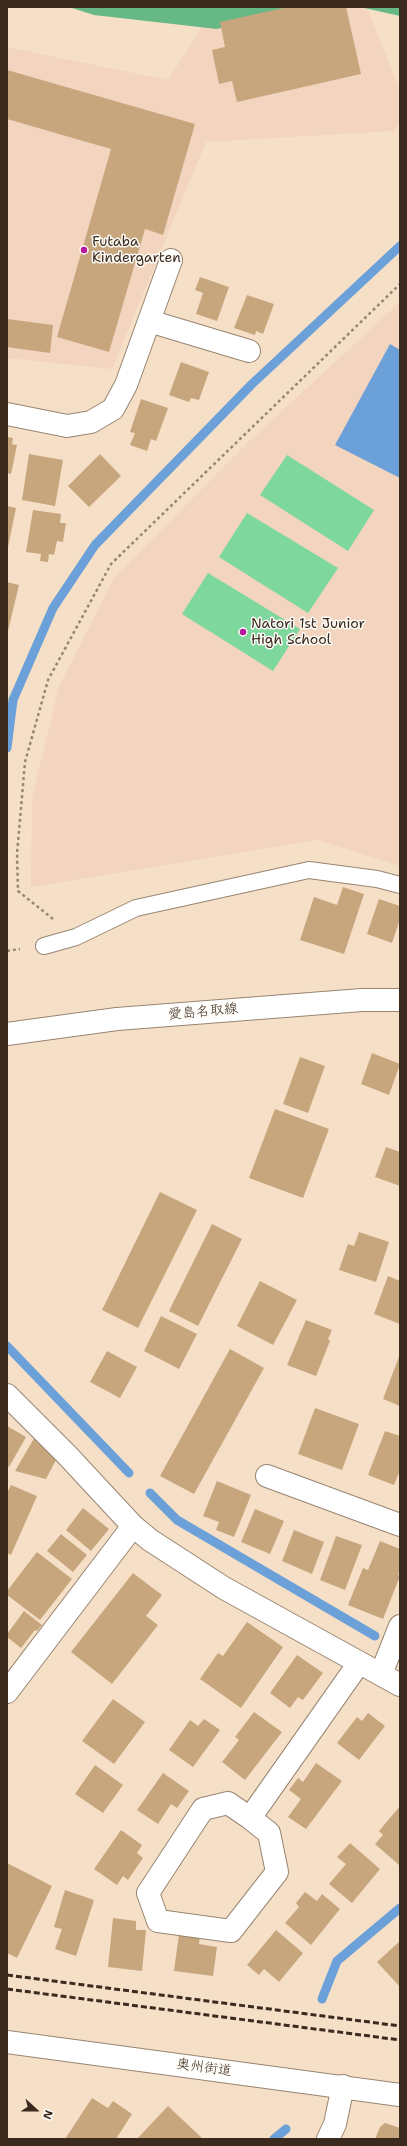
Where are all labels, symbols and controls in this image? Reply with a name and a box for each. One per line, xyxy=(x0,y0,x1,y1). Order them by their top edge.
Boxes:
place label: Futaba Kindergarten xyxy=(92,234,181,266)
marker: Futaba Kindergarten xyxy=(79,245,89,255)
place label: Natori 1st Junior High School xyxy=(251,616,365,648)
marker: Natori 1st Junior High School xyxy=(238,627,248,637)
street label: 愛島名取線 xyxy=(167,1001,239,1023)
street label: 奥州街道 xyxy=(175,2056,233,2080)
north arrow xyxy=(16,2090,56,2130)
text: N xyxy=(39,2108,56,2121)

